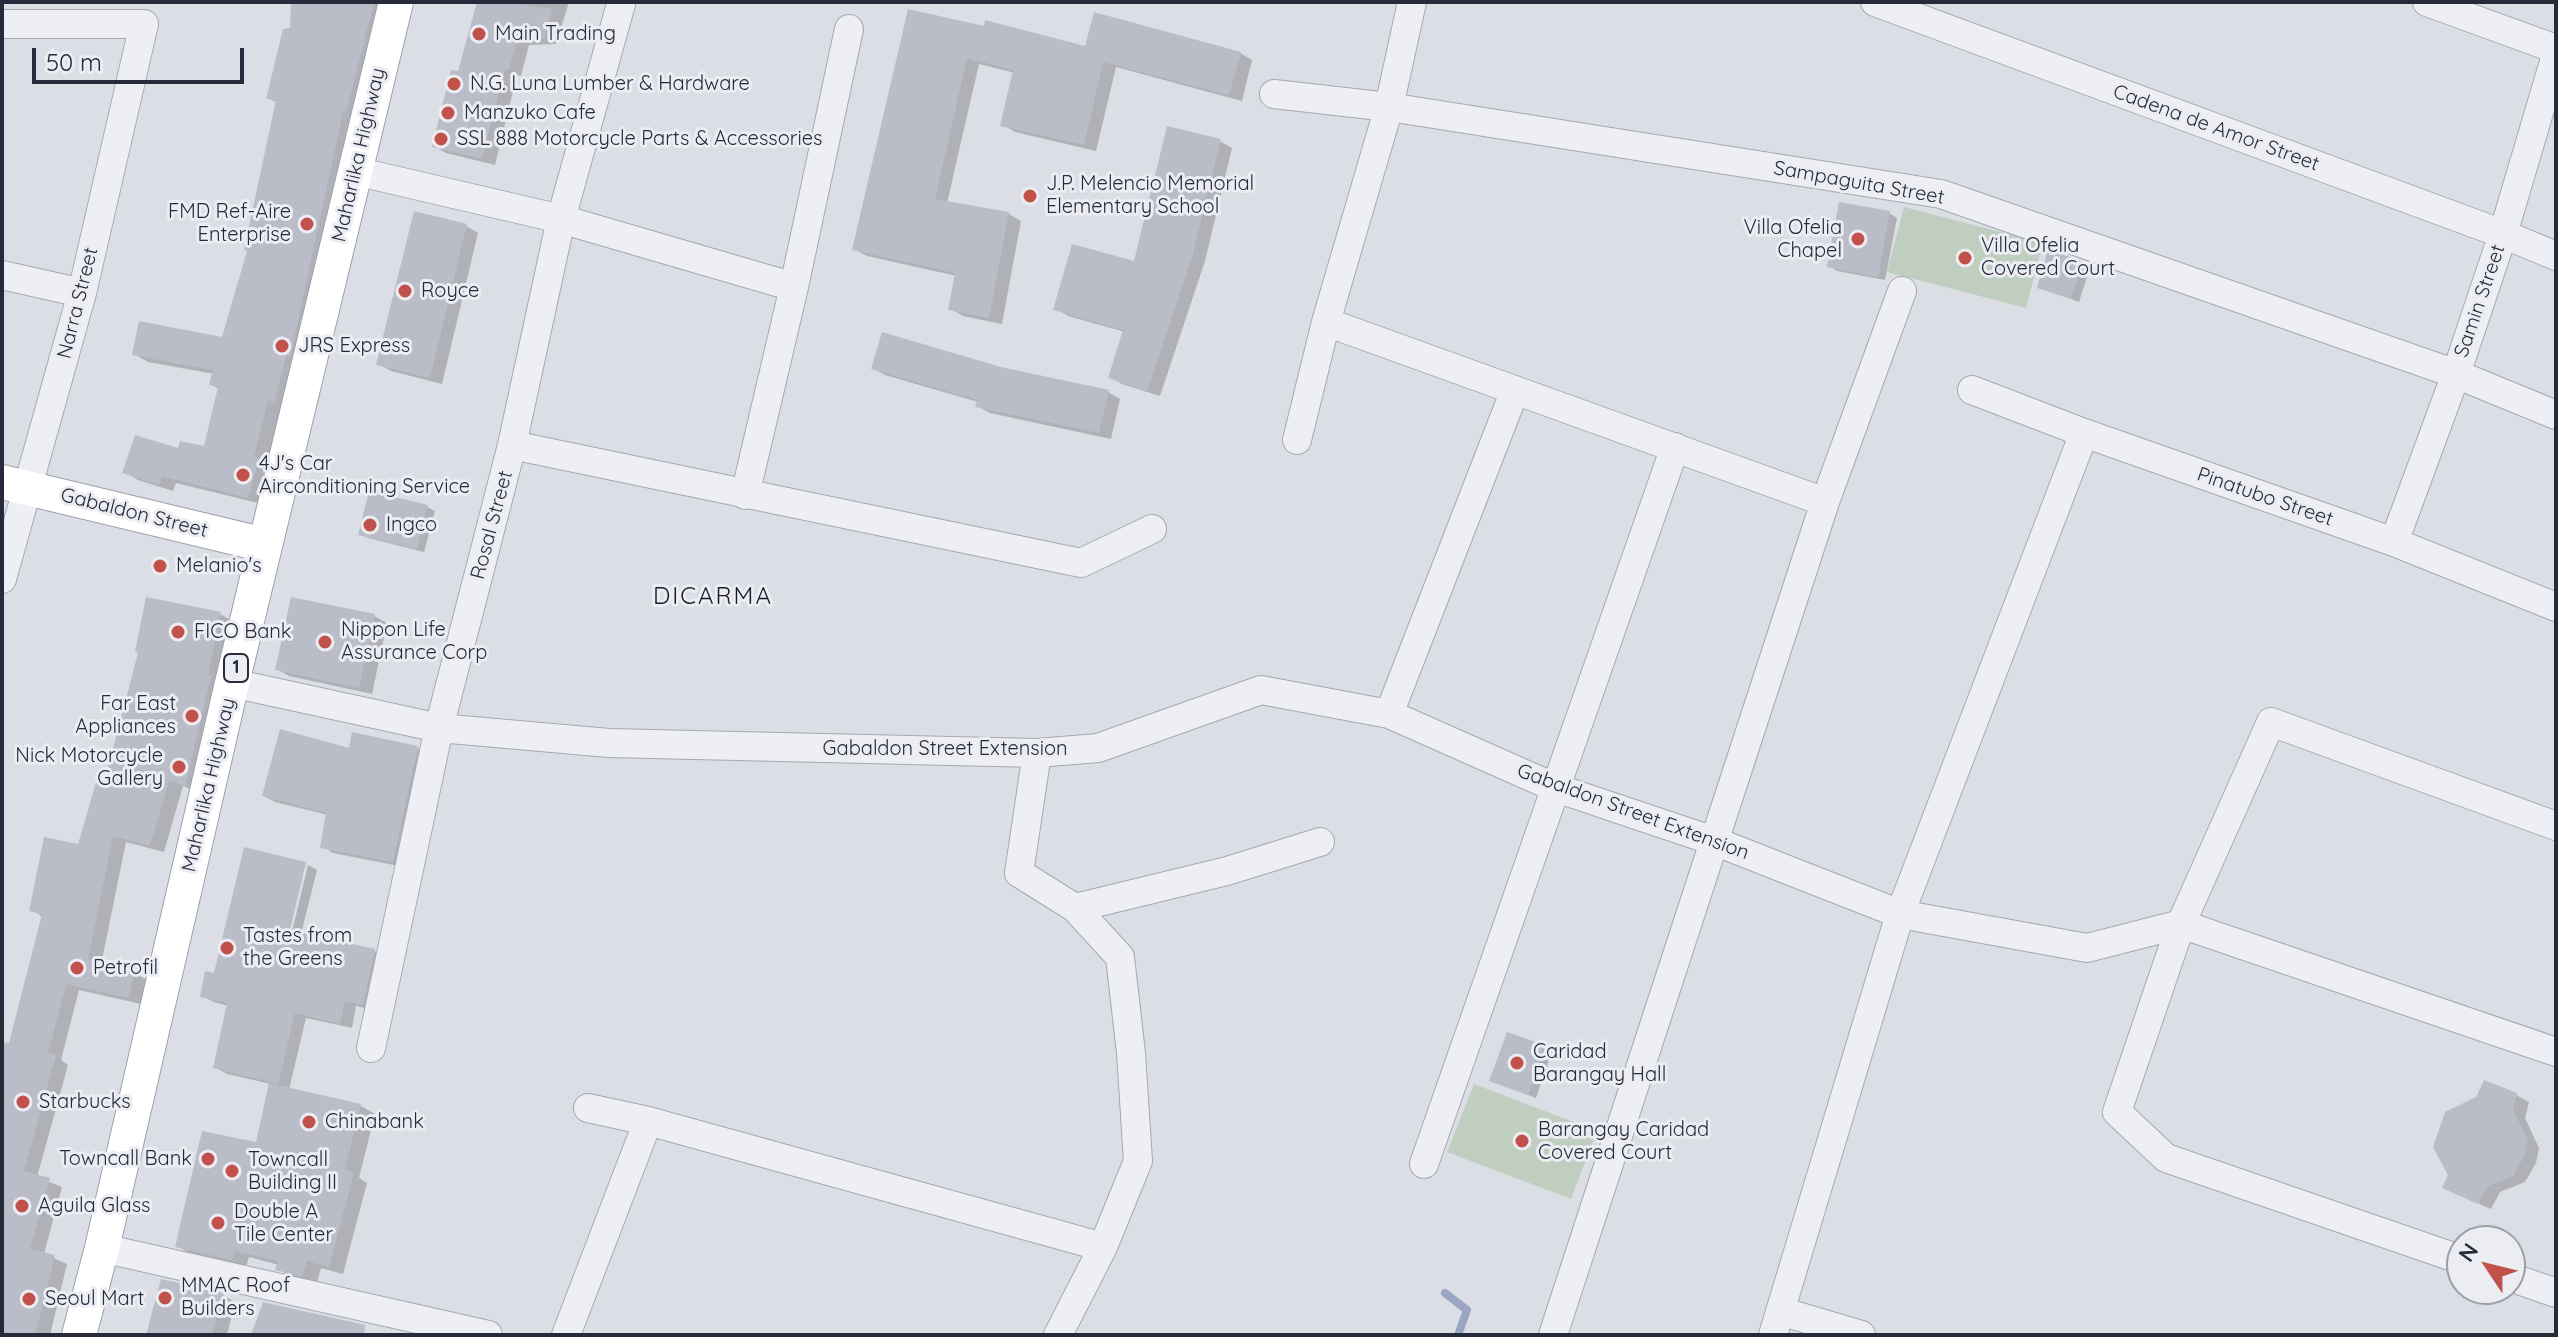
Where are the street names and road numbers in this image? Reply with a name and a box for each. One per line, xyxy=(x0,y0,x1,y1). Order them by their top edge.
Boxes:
street label: Maharlika Highway xyxy=(327,66,391,244)
street label: Cadena de Amor Street xyxy=(2110,79,2322,177)
street label: Sampaguita Street xyxy=(1772,156,1946,210)
street label: Samin Street xyxy=(2450,242,2510,360)
street label: Narra Street xyxy=(53,245,103,361)
street label: Pinatubo Street xyxy=(2194,462,2336,532)
street label: Rosal Street xyxy=(466,468,518,582)
street label: Gabaldon Street xyxy=(58,483,210,543)
road number: 1 xyxy=(224,654,248,682)
street label: Maharlika Highway xyxy=(177,696,241,874)
street label: Gabaldon Street Extension xyxy=(822,737,1068,761)
street label: Gabaldon Street Extension xyxy=(1514,759,1752,865)

